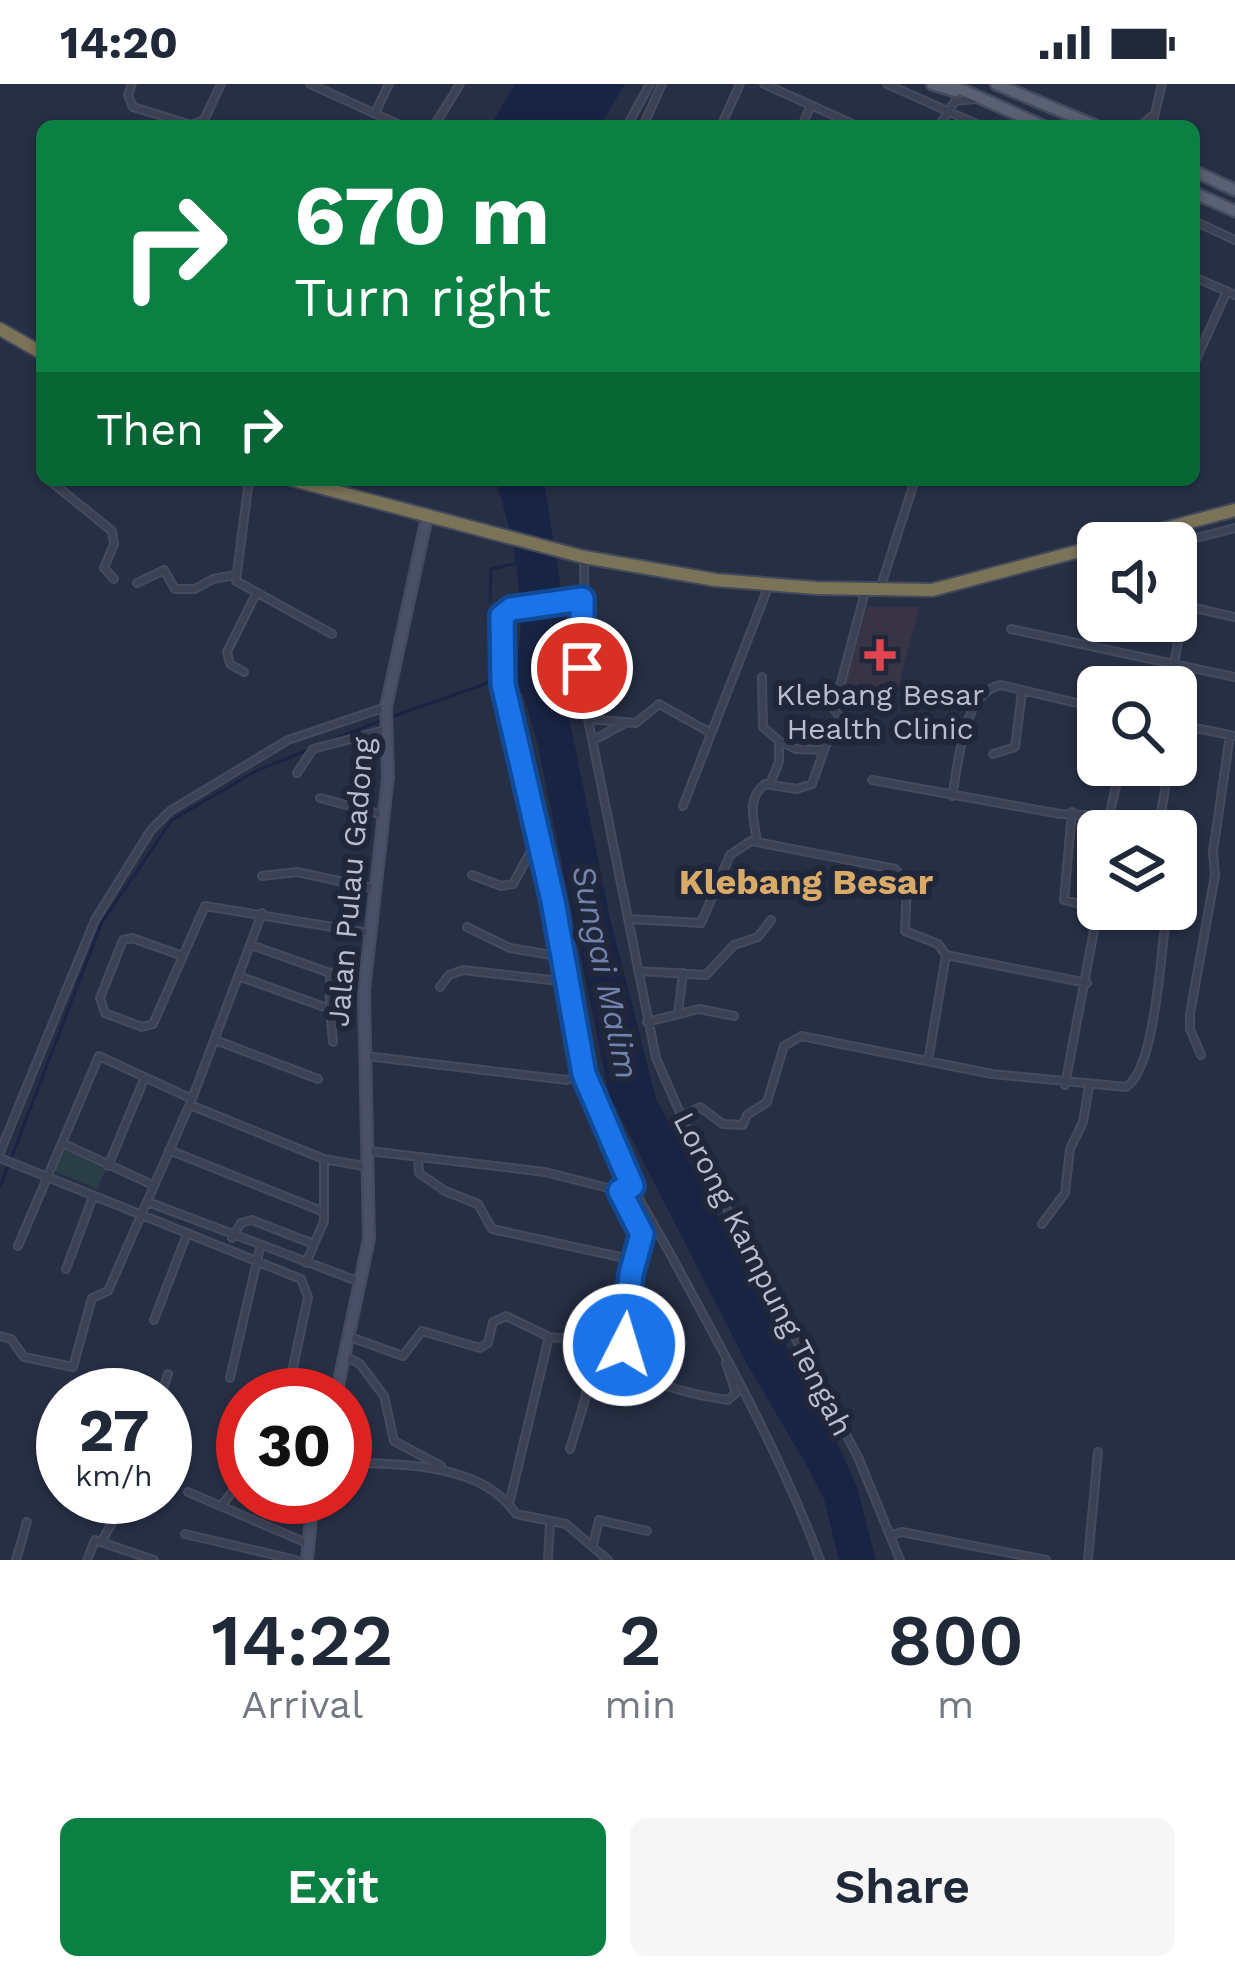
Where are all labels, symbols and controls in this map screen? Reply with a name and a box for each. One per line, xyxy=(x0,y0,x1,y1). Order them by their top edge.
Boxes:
text: 14:20 xyxy=(60,16,178,69)
text: 670 m xyxy=(294,166,550,264)
icon: right xyxy=(96,168,252,324)
text: Turn right xyxy=(294,266,551,329)
icon: right xyxy=(228,396,294,462)
text: Then xyxy=(96,403,204,456)
map controls xyxy=(1077,522,1197,930)
button: sound xyxy=(1077,522,1197,642)
pin xyxy=(531,617,633,719)
icon: arrive xyxy=(549,635,615,701)
marker: Klebang Besar Health Clinic xyxy=(864,639,896,671)
button: search xyxy=(1077,666,1197,786)
place label: Klebang Besar Health Clinic xyxy=(776,677,984,746)
street label: Jalan Pulau Gadong xyxy=(320,736,381,1028)
button: layers xyxy=(1077,810,1197,930)
district label: Klebang Besar xyxy=(679,861,934,903)
water label: Sungai Malim xyxy=(564,862,647,1083)
street label: Lorong Kampung Tengah xyxy=(667,1106,860,1441)
position arrow xyxy=(561,1282,687,1408)
speed limit sign: 30 xyxy=(216,1368,372,1524)
text: 27 xyxy=(78,1395,150,1466)
text: km/h xyxy=(75,1458,153,1493)
text: 14:22 xyxy=(211,1598,393,1682)
text: 2 xyxy=(619,1598,662,1682)
text: 800 xyxy=(887,1598,1024,1682)
text: Arrival xyxy=(241,1682,363,1727)
text: min xyxy=(605,1682,676,1727)
text: m xyxy=(937,1682,974,1727)
button: Exit xyxy=(60,1818,606,1956)
button: Share xyxy=(630,1818,1175,1956)

